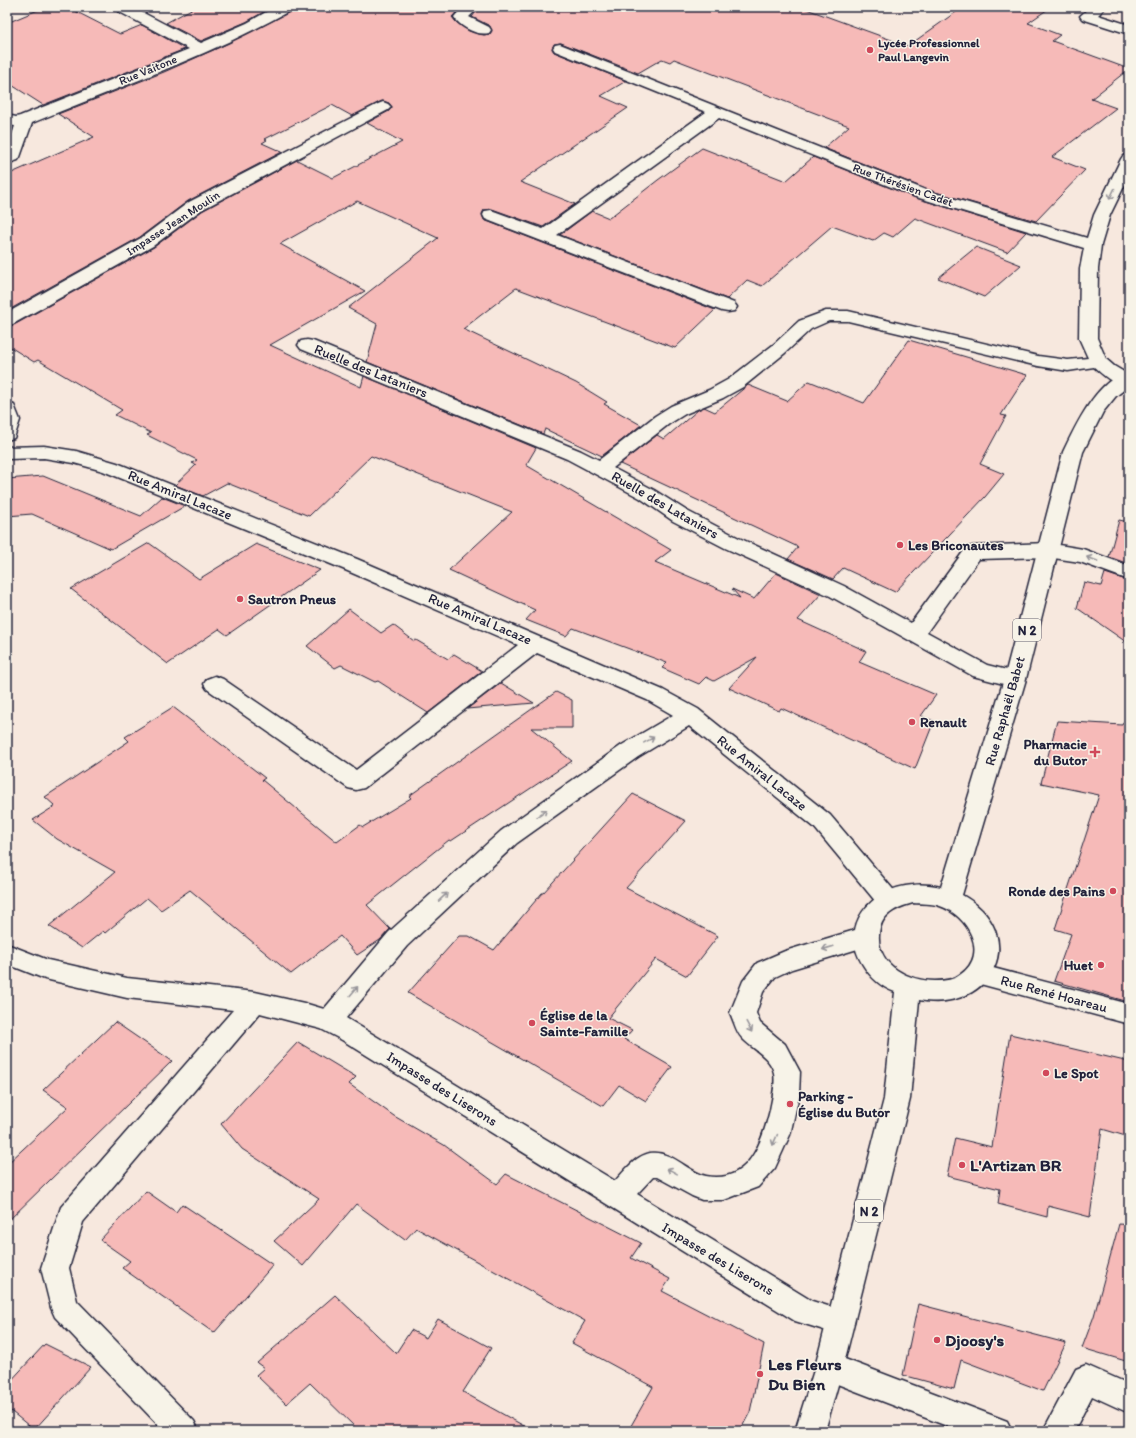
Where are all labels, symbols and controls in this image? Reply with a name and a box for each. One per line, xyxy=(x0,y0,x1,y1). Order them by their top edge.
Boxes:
place label: Lycée Professionnel Paul Langevin xyxy=(878,36,980,65)
marker: Lycée Professionnel Paul Langevin xyxy=(865,45,875,55)
street label: Rue Vaitone xyxy=(117,52,179,88)
street label: Rue Thérésien Cadet xyxy=(851,160,956,210)
street label: Impasse Jean Moulin xyxy=(124,187,223,258)
one-way arrow xyxy=(1108,187,1115,199)
street label: Ruelle des Lataniers xyxy=(312,340,430,402)
street label: Rue Amiral Lacaze xyxy=(125,466,235,524)
street label: Ruelle des Lataniers xyxy=(608,467,722,543)
place label: Les Briconautes xyxy=(908,537,1004,554)
marker: Les Briconautes xyxy=(895,540,905,550)
one-way arrow xyxy=(1087,555,1099,563)
street label: Rue Amiral Lacaze xyxy=(426,590,535,649)
place label: Sautron Pneus xyxy=(248,591,336,608)
marker: Sautron Pneus xyxy=(235,594,245,604)
road number: N 2 xyxy=(1013,619,1041,641)
street label: Rue Raphaël Babet xyxy=(981,654,1029,768)
place label: Renault xyxy=(920,714,968,731)
marker: Renault xyxy=(907,717,917,727)
street label: Rue Amiral Lacaze xyxy=(714,732,811,815)
one-way arrow xyxy=(643,736,655,743)
place label: Pharmacie du Butor xyxy=(1023,736,1087,769)
marker: Pharmacie du Butor xyxy=(1090,747,1100,757)
one-way arrow xyxy=(536,809,547,817)
place label: Ronde des Pains xyxy=(1008,883,1105,900)
marker: Ronde des Pains xyxy=(1108,886,1118,896)
one-way arrow xyxy=(438,892,448,902)
one-way arrow xyxy=(821,945,834,952)
place label: Huet xyxy=(1064,957,1094,974)
marker: Huet xyxy=(1096,960,1106,970)
street label: Rue René Hoareau xyxy=(999,972,1110,1017)
one-way arrow xyxy=(350,986,359,997)
place label: Église de la Sainte-Famille xyxy=(540,1007,629,1040)
marker: Église de la Sainte-Famille xyxy=(527,1018,537,1028)
one-way arrow xyxy=(746,1021,753,1033)
street label: Impasse des Liserons xyxy=(384,1048,500,1130)
place label: Le Spot xyxy=(1054,1065,1099,1082)
marker: Le Spot xyxy=(1041,1068,1051,1078)
place label: Parking - Église du Butor xyxy=(798,1088,890,1121)
marker: Parking - Église du Butor xyxy=(785,1099,795,1109)
one-way arrow xyxy=(771,1134,778,1146)
place label: L'Artizan BR xyxy=(970,1155,1062,1175)
marker: L'Artizan BR xyxy=(957,1160,967,1170)
one-way arrow xyxy=(666,1167,678,1175)
road number: N 2 xyxy=(855,1200,883,1222)
street label: Impasse des Liserons xyxy=(659,1219,777,1299)
place label: Djoosy's xyxy=(945,1330,1005,1351)
marker: Djoosy's xyxy=(932,1335,942,1345)
place label: Les Fleurs Du Bien xyxy=(768,1354,842,1394)
marker: Les Fleurs Du Bien xyxy=(755,1369,765,1379)

